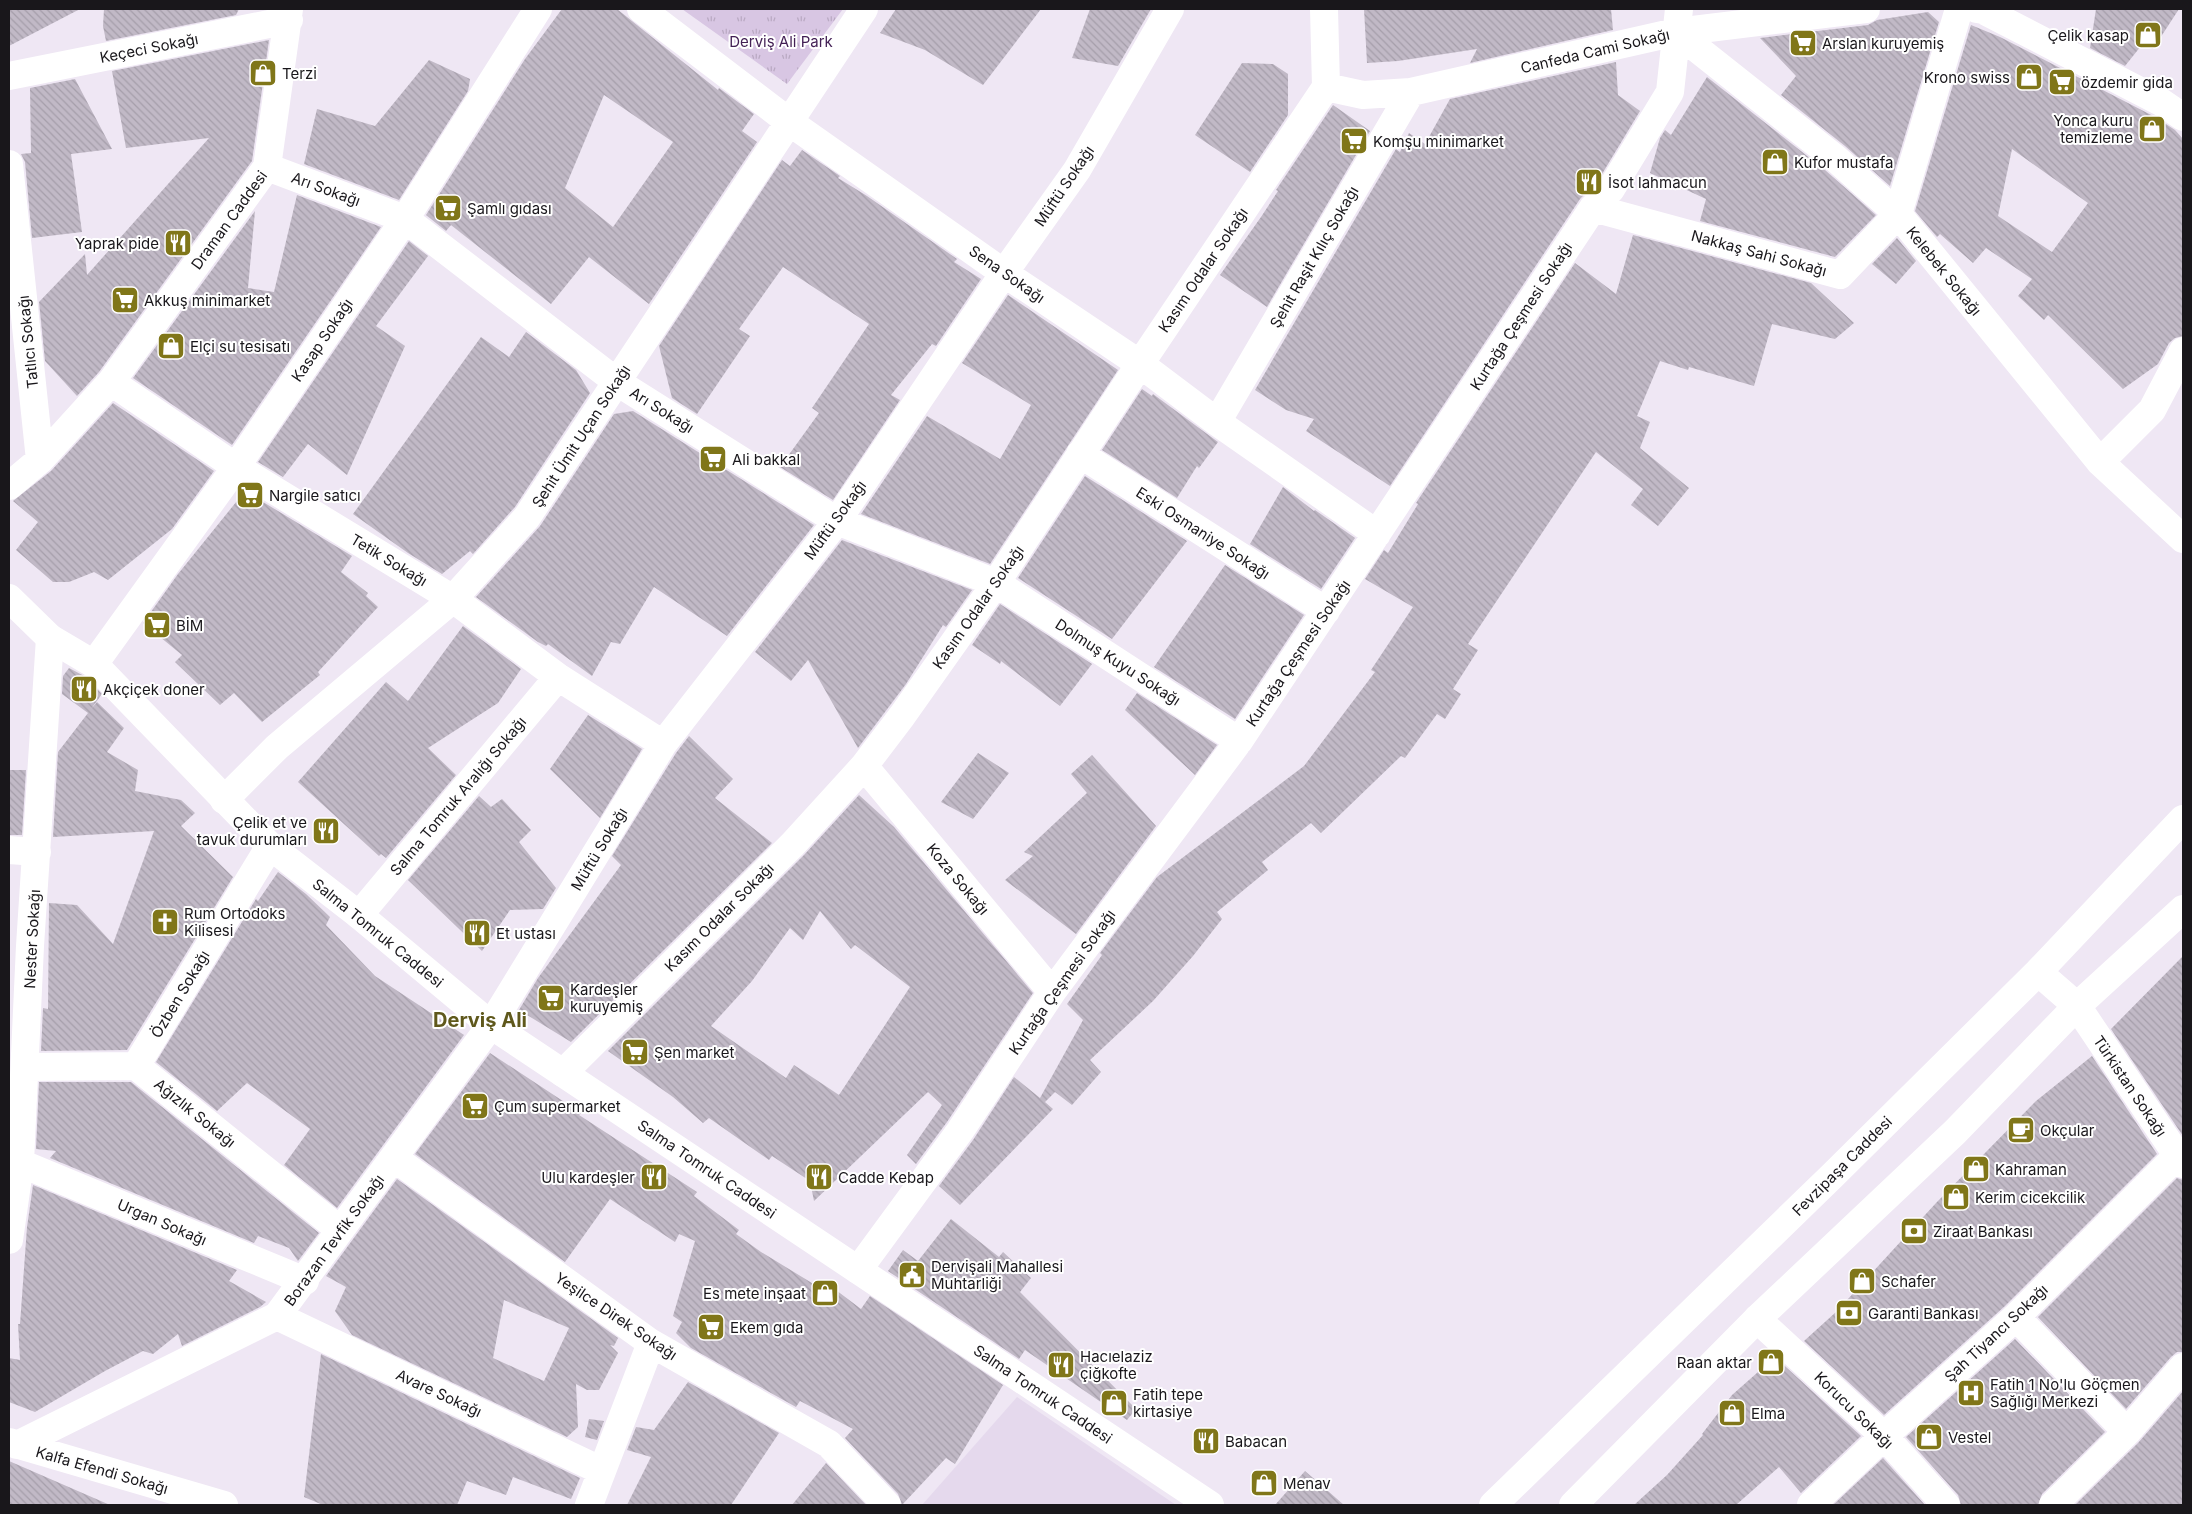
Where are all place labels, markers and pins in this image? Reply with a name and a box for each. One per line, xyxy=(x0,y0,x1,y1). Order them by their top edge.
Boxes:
shop icon: Çelik kasap xyxy=(2133,20,2163,50)
place label: Çelik kasap xyxy=(2047,26,2129,45)
supermarket icon: Arslan kuruyemiş xyxy=(1788,28,1818,58)
place label: Arslan kuruyemiş xyxy=(1822,34,1944,53)
shop icon: Terzi xyxy=(248,58,278,88)
shop icon: Krono swiss xyxy=(2014,62,2044,92)
place label: Terzi xyxy=(282,64,317,83)
supermarket icon: özdemir gida xyxy=(2047,67,2077,97)
place label: Krono swiss xyxy=(1924,68,2010,87)
place label: özdemir gida xyxy=(2081,73,2173,92)
place label: Yonca kuru temizleme xyxy=(2053,111,2133,147)
shop icon: Yonca kuru temizleme xyxy=(2137,114,2167,144)
supermarket icon: Komşu minimarket xyxy=(1339,126,1369,156)
place label: Komşu minimarket xyxy=(1373,132,1504,151)
shop icon: Kufor mustafa xyxy=(1760,147,1790,177)
place label: Kufor mustafa xyxy=(1794,153,1894,172)
restaurant icon: İsot lahmacun xyxy=(1574,167,1604,197)
place label: İsot lahmacun xyxy=(1608,173,1707,192)
supermarket icon: Şamlı gıdası xyxy=(433,193,463,223)
place label: Şamlı gıdası xyxy=(467,199,552,218)
restaurant icon: Yaprak pide xyxy=(163,228,193,258)
place label: Yaprak pide xyxy=(75,234,159,253)
supermarket icon: Akkuş minimarket xyxy=(110,285,140,315)
place label: Akkuş minimarket xyxy=(144,291,270,310)
shop icon: Elçi su tesisatı xyxy=(156,331,186,361)
place label: Elçi su tesisatı xyxy=(190,337,290,356)
supermarket icon: Ali bakkal xyxy=(698,444,728,474)
place label: Ali bakkal xyxy=(732,450,800,469)
supermarket icon: Nargile satıcı xyxy=(235,480,265,510)
place label: Nargile satıcı xyxy=(269,486,361,505)
supermarket icon: BİM xyxy=(142,610,172,640)
place label: BİM xyxy=(176,616,203,635)
restaurant icon: Akçiçek doner xyxy=(69,674,99,704)
place label: Akçiçek doner xyxy=(103,680,205,699)
place label: Çelik et ve tavuk durumları xyxy=(197,813,307,849)
restaurant icon: Çelik et ve tavuk durumları xyxy=(311,816,341,846)
place label: Rum Ortodoks Kilisesi xyxy=(184,904,285,940)
church icon: Rum Ortodoks Kilisesi xyxy=(150,907,180,937)
restaurant icon: Et ustası xyxy=(462,918,492,948)
place label: Et ustası xyxy=(496,924,556,943)
place label: Kardeşler kuruyemiş xyxy=(570,980,643,1016)
supermarket icon: Kardeşler kuruyemiş xyxy=(536,983,566,1013)
supermarket icon: Şen market xyxy=(620,1037,650,1067)
place label: Şen market xyxy=(654,1043,735,1062)
supermarket icon: Çum supermarket xyxy=(460,1091,490,1121)
place label: Çum supermarket xyxy=(494,1097,621,1116)
cafe icon: Okçular xyxy=(2006,1115,2036,1145)
place label: Okçular xyxy=(2040,1121,2095,1140)
shop icon: Kahraman xyxy=(1961,1154,1991,1184)
place label: Kahraman xyxy=(1995,1160,2067,1179)
restaurant icon: Ulu kardeşler xyxy=(639,1162,669,1192)
restaurant icon: Cadde Kebap xyxy=(804,1162,834,1192)
place label: Ulu kardeşler xyxy=(541,1168,635,1187)
place label: Cadde Kebap xyxy=(838,1168,934,1187)
shop icon: Kerim cicekcilik xyxy=(1941,1182,1971,1212)
place label: Kerim cicekcilik xyxy=(1975,1188,2086,1207)
bank icon: Ziraat Bankası xyxy=(1899,1216,1929,1246)
place label: Ziraat Bankası xyxy=(1933,1222,2033,1241)
place label: Dervişali Mahallesi Muhtarliği xyxy=(931,1257,1063,1293)
public building icon: Dervişali Mahallesi Muhtarliği xyxy=(897,1260,927,1290)
shop icon: Schafer xyxy=(1847,1266,1877,1296)
place label: Schafer xyxy=(1881,1272,1936,1291)
shop icon: Es mete inşaat xyxy=(810,1278,840,1308)
place label: Es mete inşaat xyxy=(703,1284,806,1303)
bank icon: Garanti Bankası xyxy=(1834,1298,1864,1328)
place label: Garanti Bankası xyxy=(1868,1304,1979,1323)
supermarket icon: Ekem gıda xyxy=(696,1312,726,1342)
place label: Ekem gıda xyxy=(730,1318,803,1337)
place label: Hacıelaziz çiğkofte xyxy=(1080,1347,1153,1383)
shop icon: Raan aktar xyxy=(1756,1347,1786,1377)
restaurant icon: Hacıelaziz çiğkofte xyxy=(1046,1350,1076,1380)
place label: Raan aktar xyxy=(1677,1353,1752,1372)
place label: Fatih 1 No'lu Göçmen Sağlığı Merkezi xyxy=(1990,1375,2140,1411)
hospital icon: Fatih 1 No'lu Göçmen Sağlığı Merkezi xyxy=(1956,1378,1986,1408)
place label: Fatih tepe kirtasiye xyxy=(1133,1385,1203,1421)
shop icon: Fatih tepe kirtasiye xyxy=(1099,1388,1129,1418)
shop icon: Elma xyxy=(1717,1398,1747,1428)
place label: Elma xyxy=(1751,1404,1785,1423)
shop icon: Vestel xyxy=(1914,1422,1944,1452)
restaurant icon: Babacan xyxy=(1191,1426,1221,1456)
place label: Vestel xyxy=(1948,1428,1991,1447)
place label: Babacan xyxy=(1225,1432,1287,1451)
shop icon: Menav xyxy=(1249,1468,1279,1498)
place label: Menav xyxy=(1283,1474,1331,1493)

